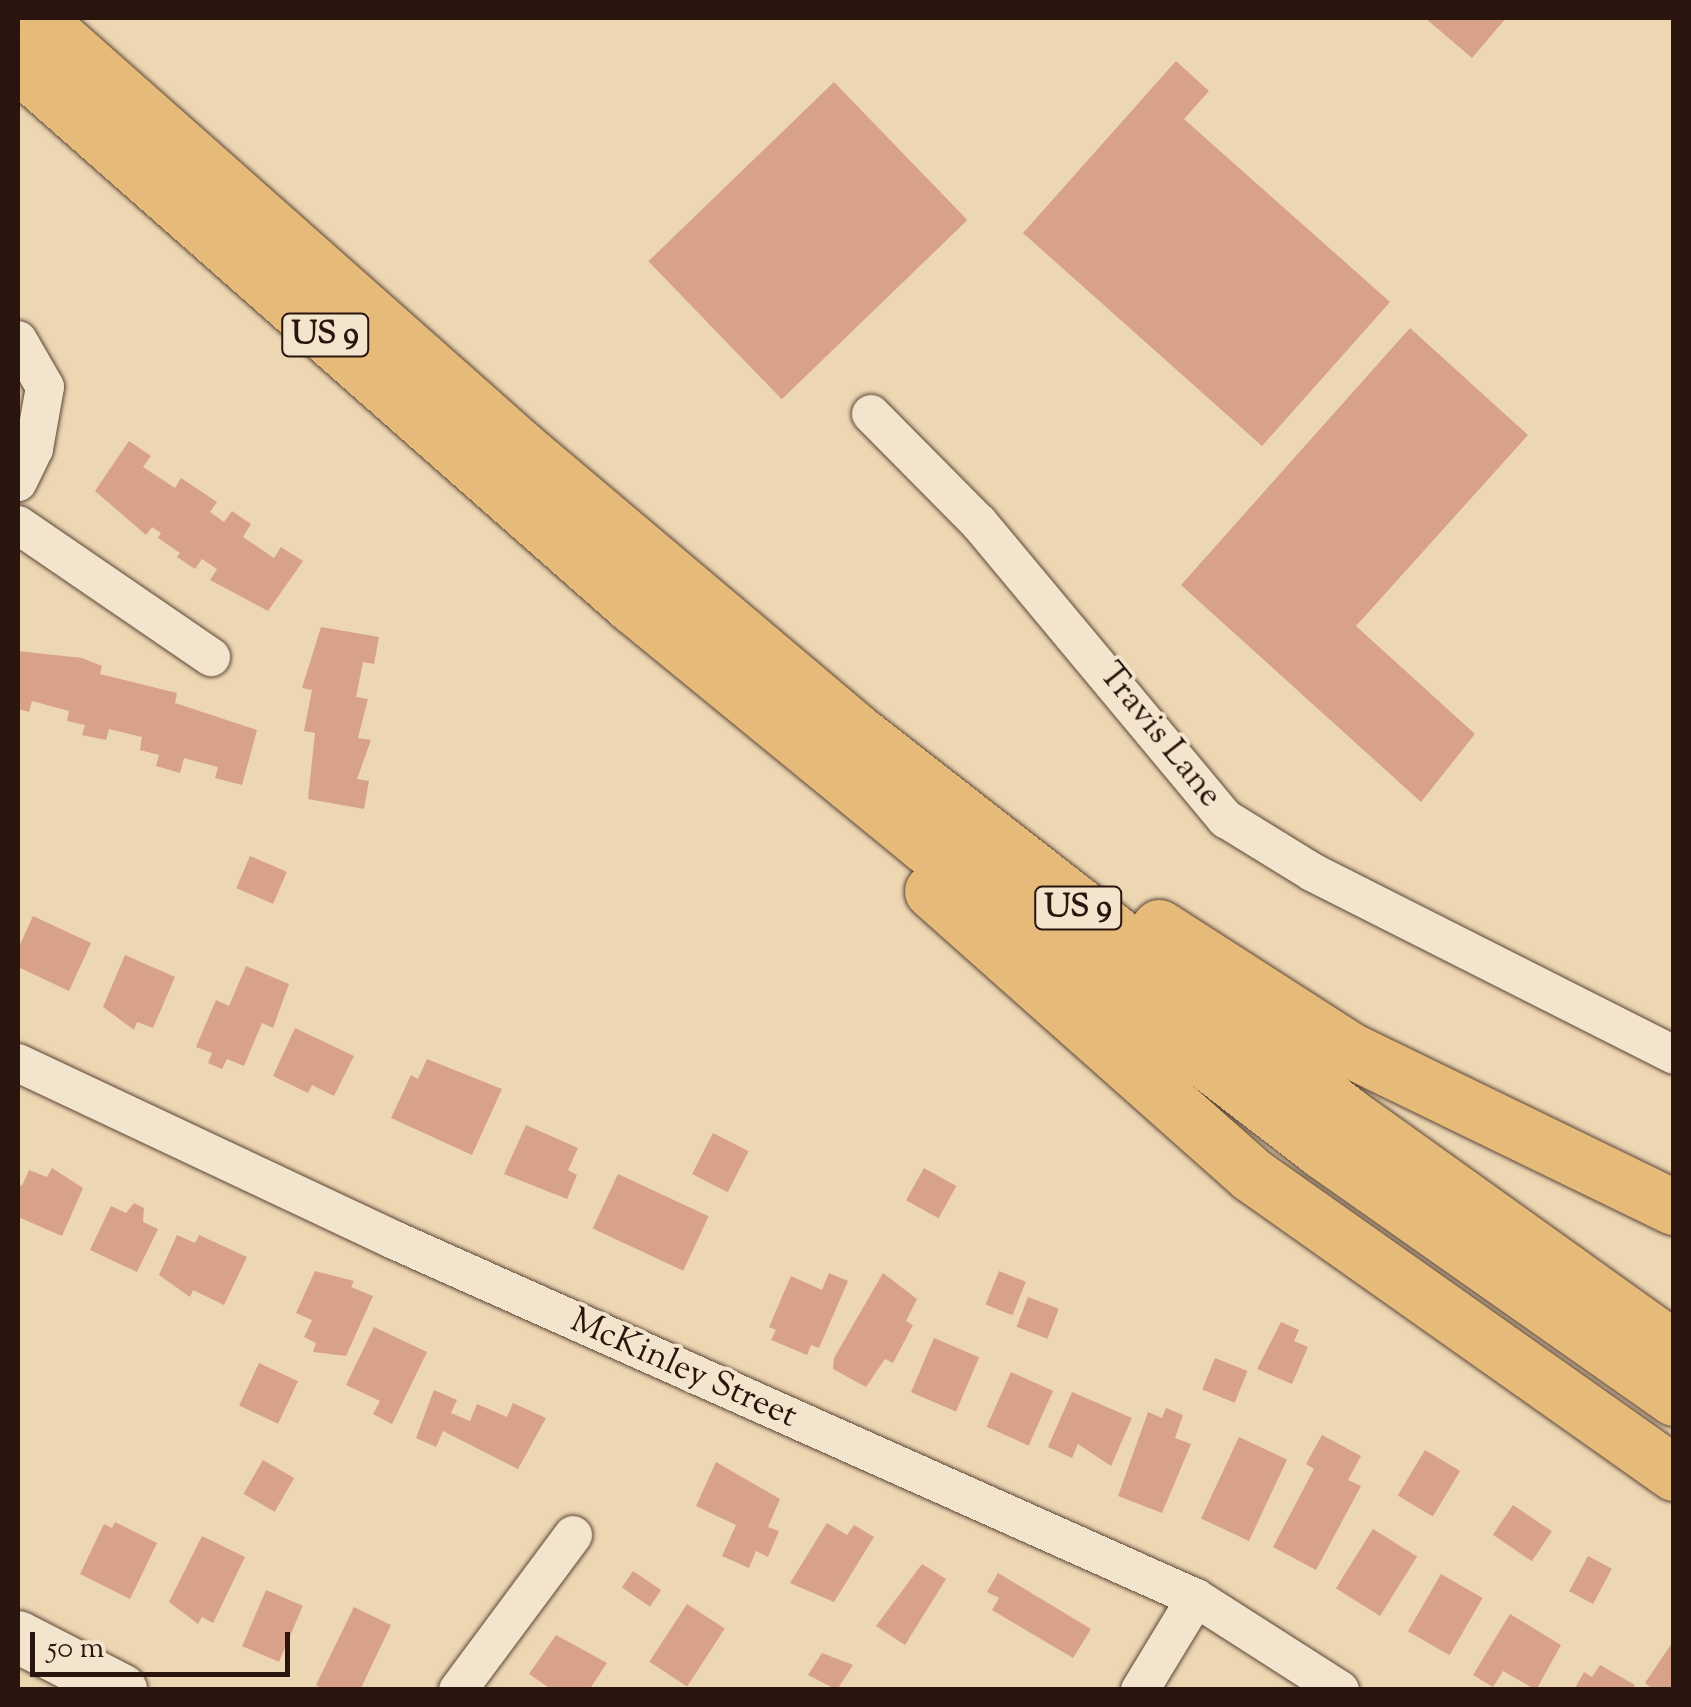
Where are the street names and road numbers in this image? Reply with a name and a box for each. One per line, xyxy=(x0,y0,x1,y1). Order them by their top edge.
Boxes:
road number: US 9 xyxy=(280,308,370,362)
street label: Travis Lane xyxy=(1088,655,1230,817)
road number: US 9 xyxy=(1033,881,1123,935)
street label: McKinley Street xyxy=(563,1301,803,1439)

